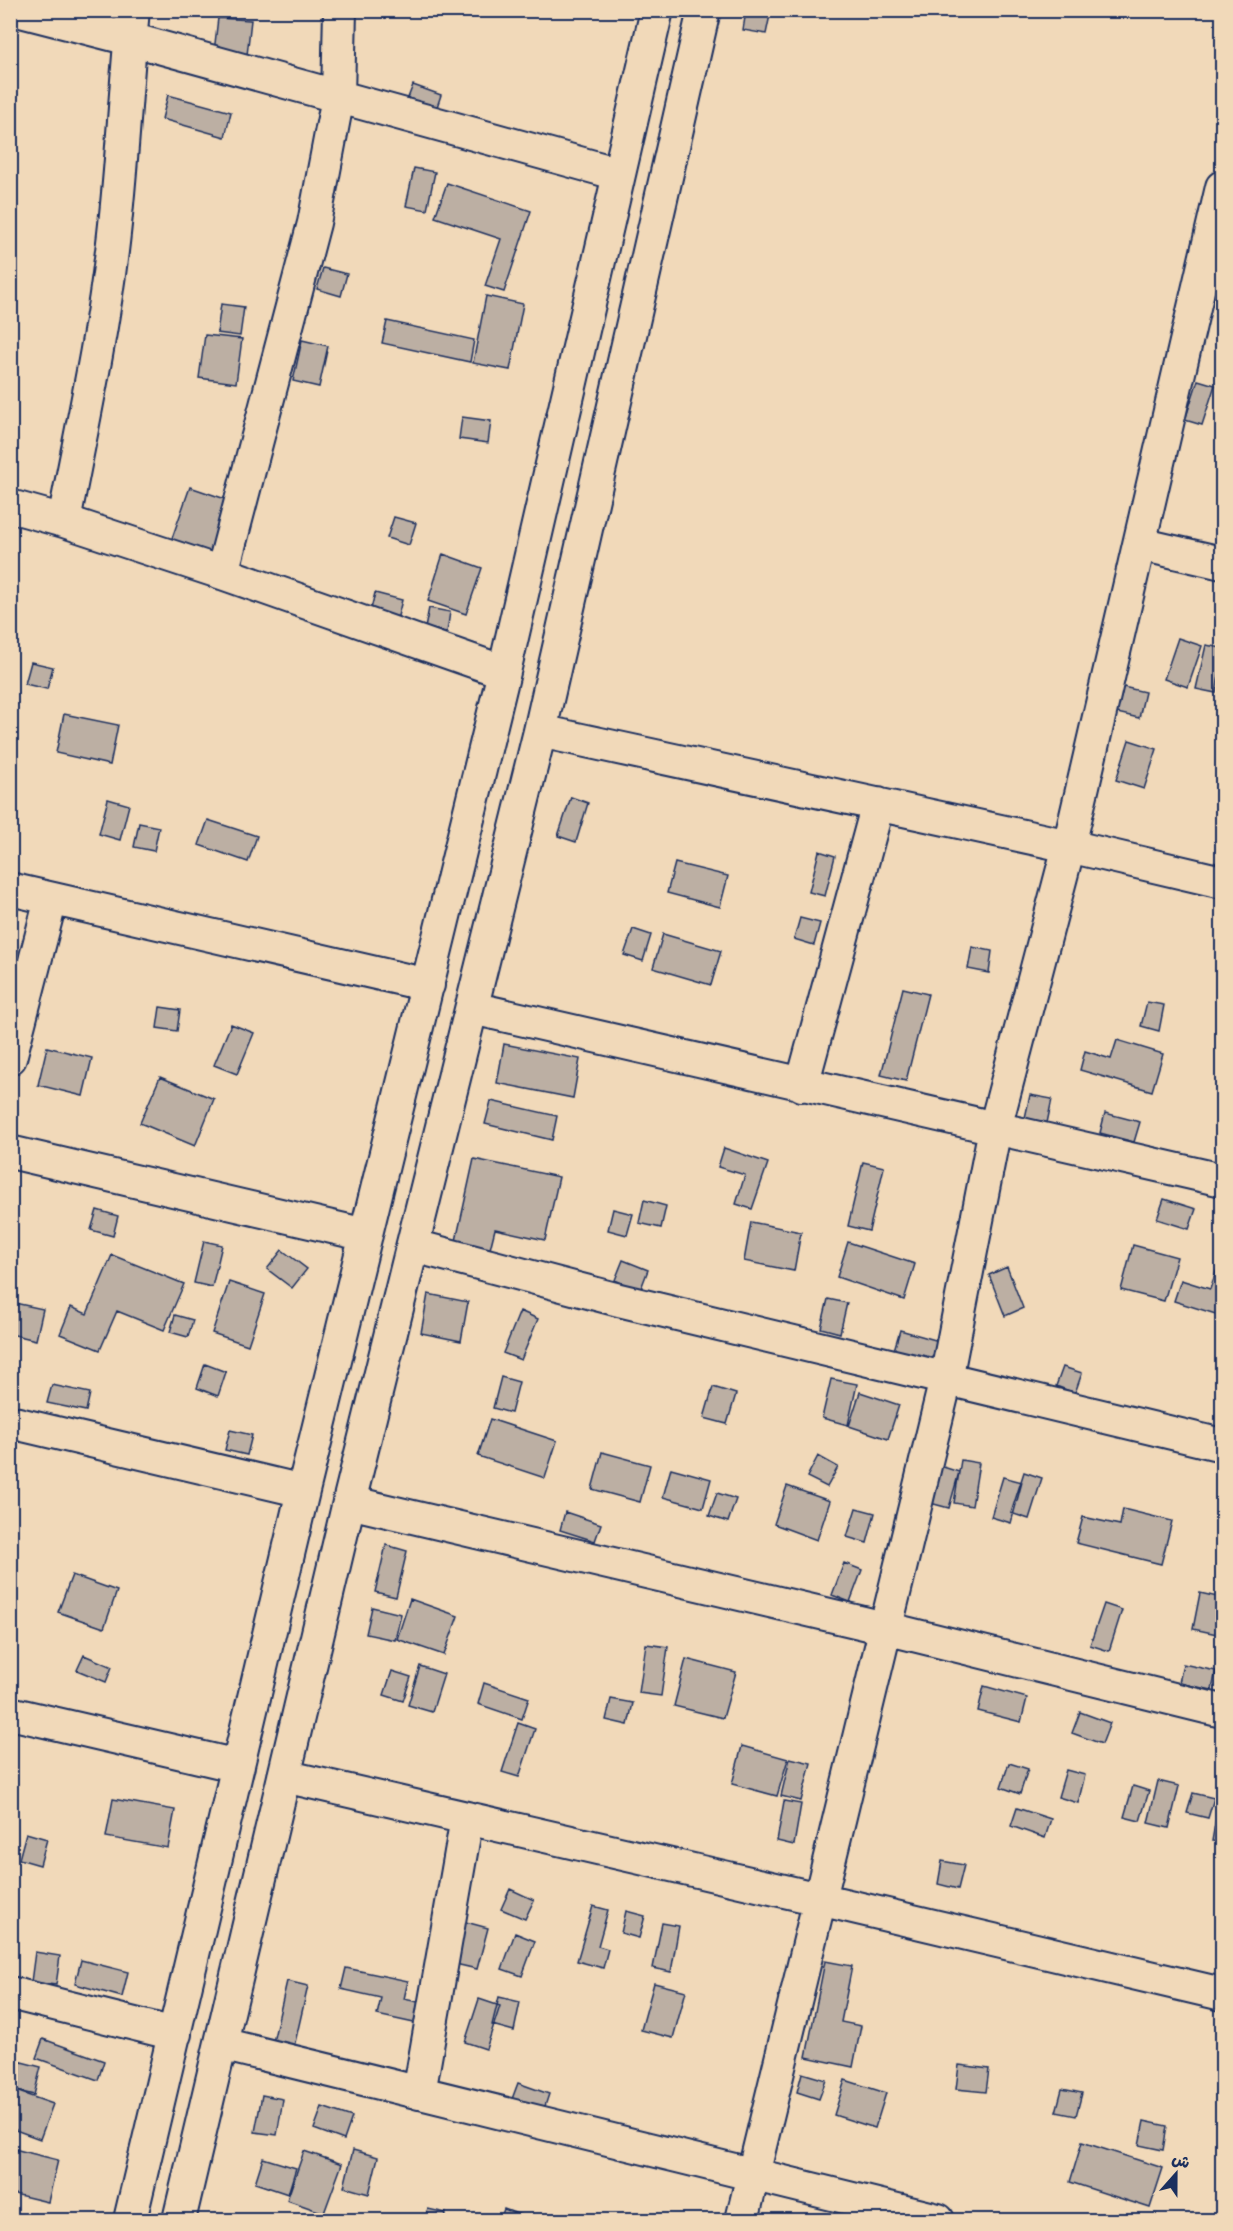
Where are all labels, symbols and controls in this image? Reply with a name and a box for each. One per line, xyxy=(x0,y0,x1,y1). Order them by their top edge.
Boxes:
north arrow xyxy=(1146,2144,1206,2204)
text: ش xyxy=(1168,2151,1192,2175)

